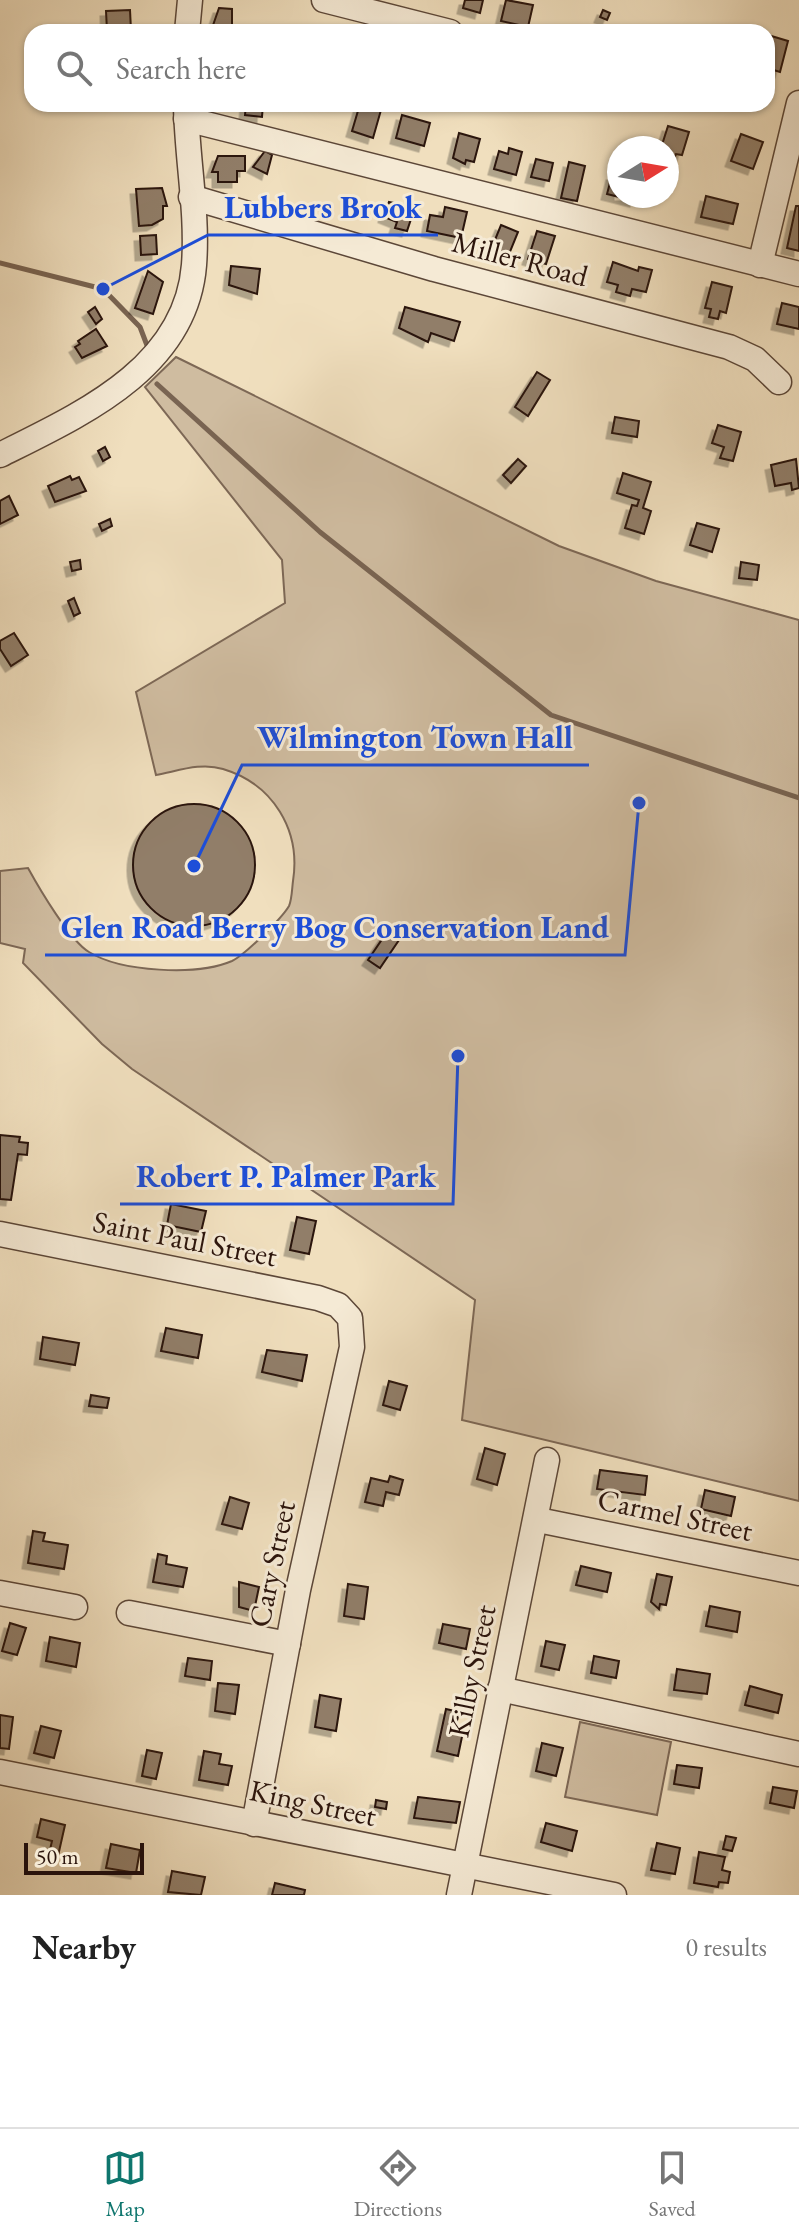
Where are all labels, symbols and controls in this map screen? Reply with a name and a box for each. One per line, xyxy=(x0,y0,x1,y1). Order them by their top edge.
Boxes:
search box xyxy=(24,24,775,112)
icon: search xyxy=(52,46,96,90)
text: Search here xyxy=(116,49,246,88)
north arrow xyxy=(607,136,679,208)
callout: Lubbers Brook xyxy=(208,179,438,235)
text: Lubbers Brook xyxy=(224,186,423,228)
street label: Miller Road xyxy=(448,222,593,296)
callout: Wilmington Town Hall xyxy=(242,709,589,765)
text: Wilmington Town Hall xyxy=(257,716,573,758)
callout: Glen Road Berry Bog Conservation Land xyxy=(45,899,625,955)
text: Glen Road Berry Bog Conservation Land xyxy=(61,906,609,948)
callout: Robert P. Palmer Park xyxy=(120,1148,453,1204)
text: Robert P. Palmer Park xyxy=(136,1155,437,1197)
street label: Saint Paul Street xyxy=(90,1202,281,1276)
street label: Carmel Street xyxy=(594,1479,757,1550)
street label: Cary Street xyxy=(239,1497,304,1631)
street label: Kilby Street xyxy=(438,1600,505,1741)
street label: King Street xyxy=(246,1770,381,1835)
scale bar xyxy=(24,1839,144,1875)
text: 50 m xyxy=(36,1842,79,1871)
text: Nearby xyxy=(32,1925,136,1969)
text: 0 results xyxy=(686,1930,767,1964)
tab: Map xyxy=(103,2146,147,2223)
tab: Directions xyxy=(354,2146,442,2223)
tab: Saved xyxy=(649,2146,696,2223)

